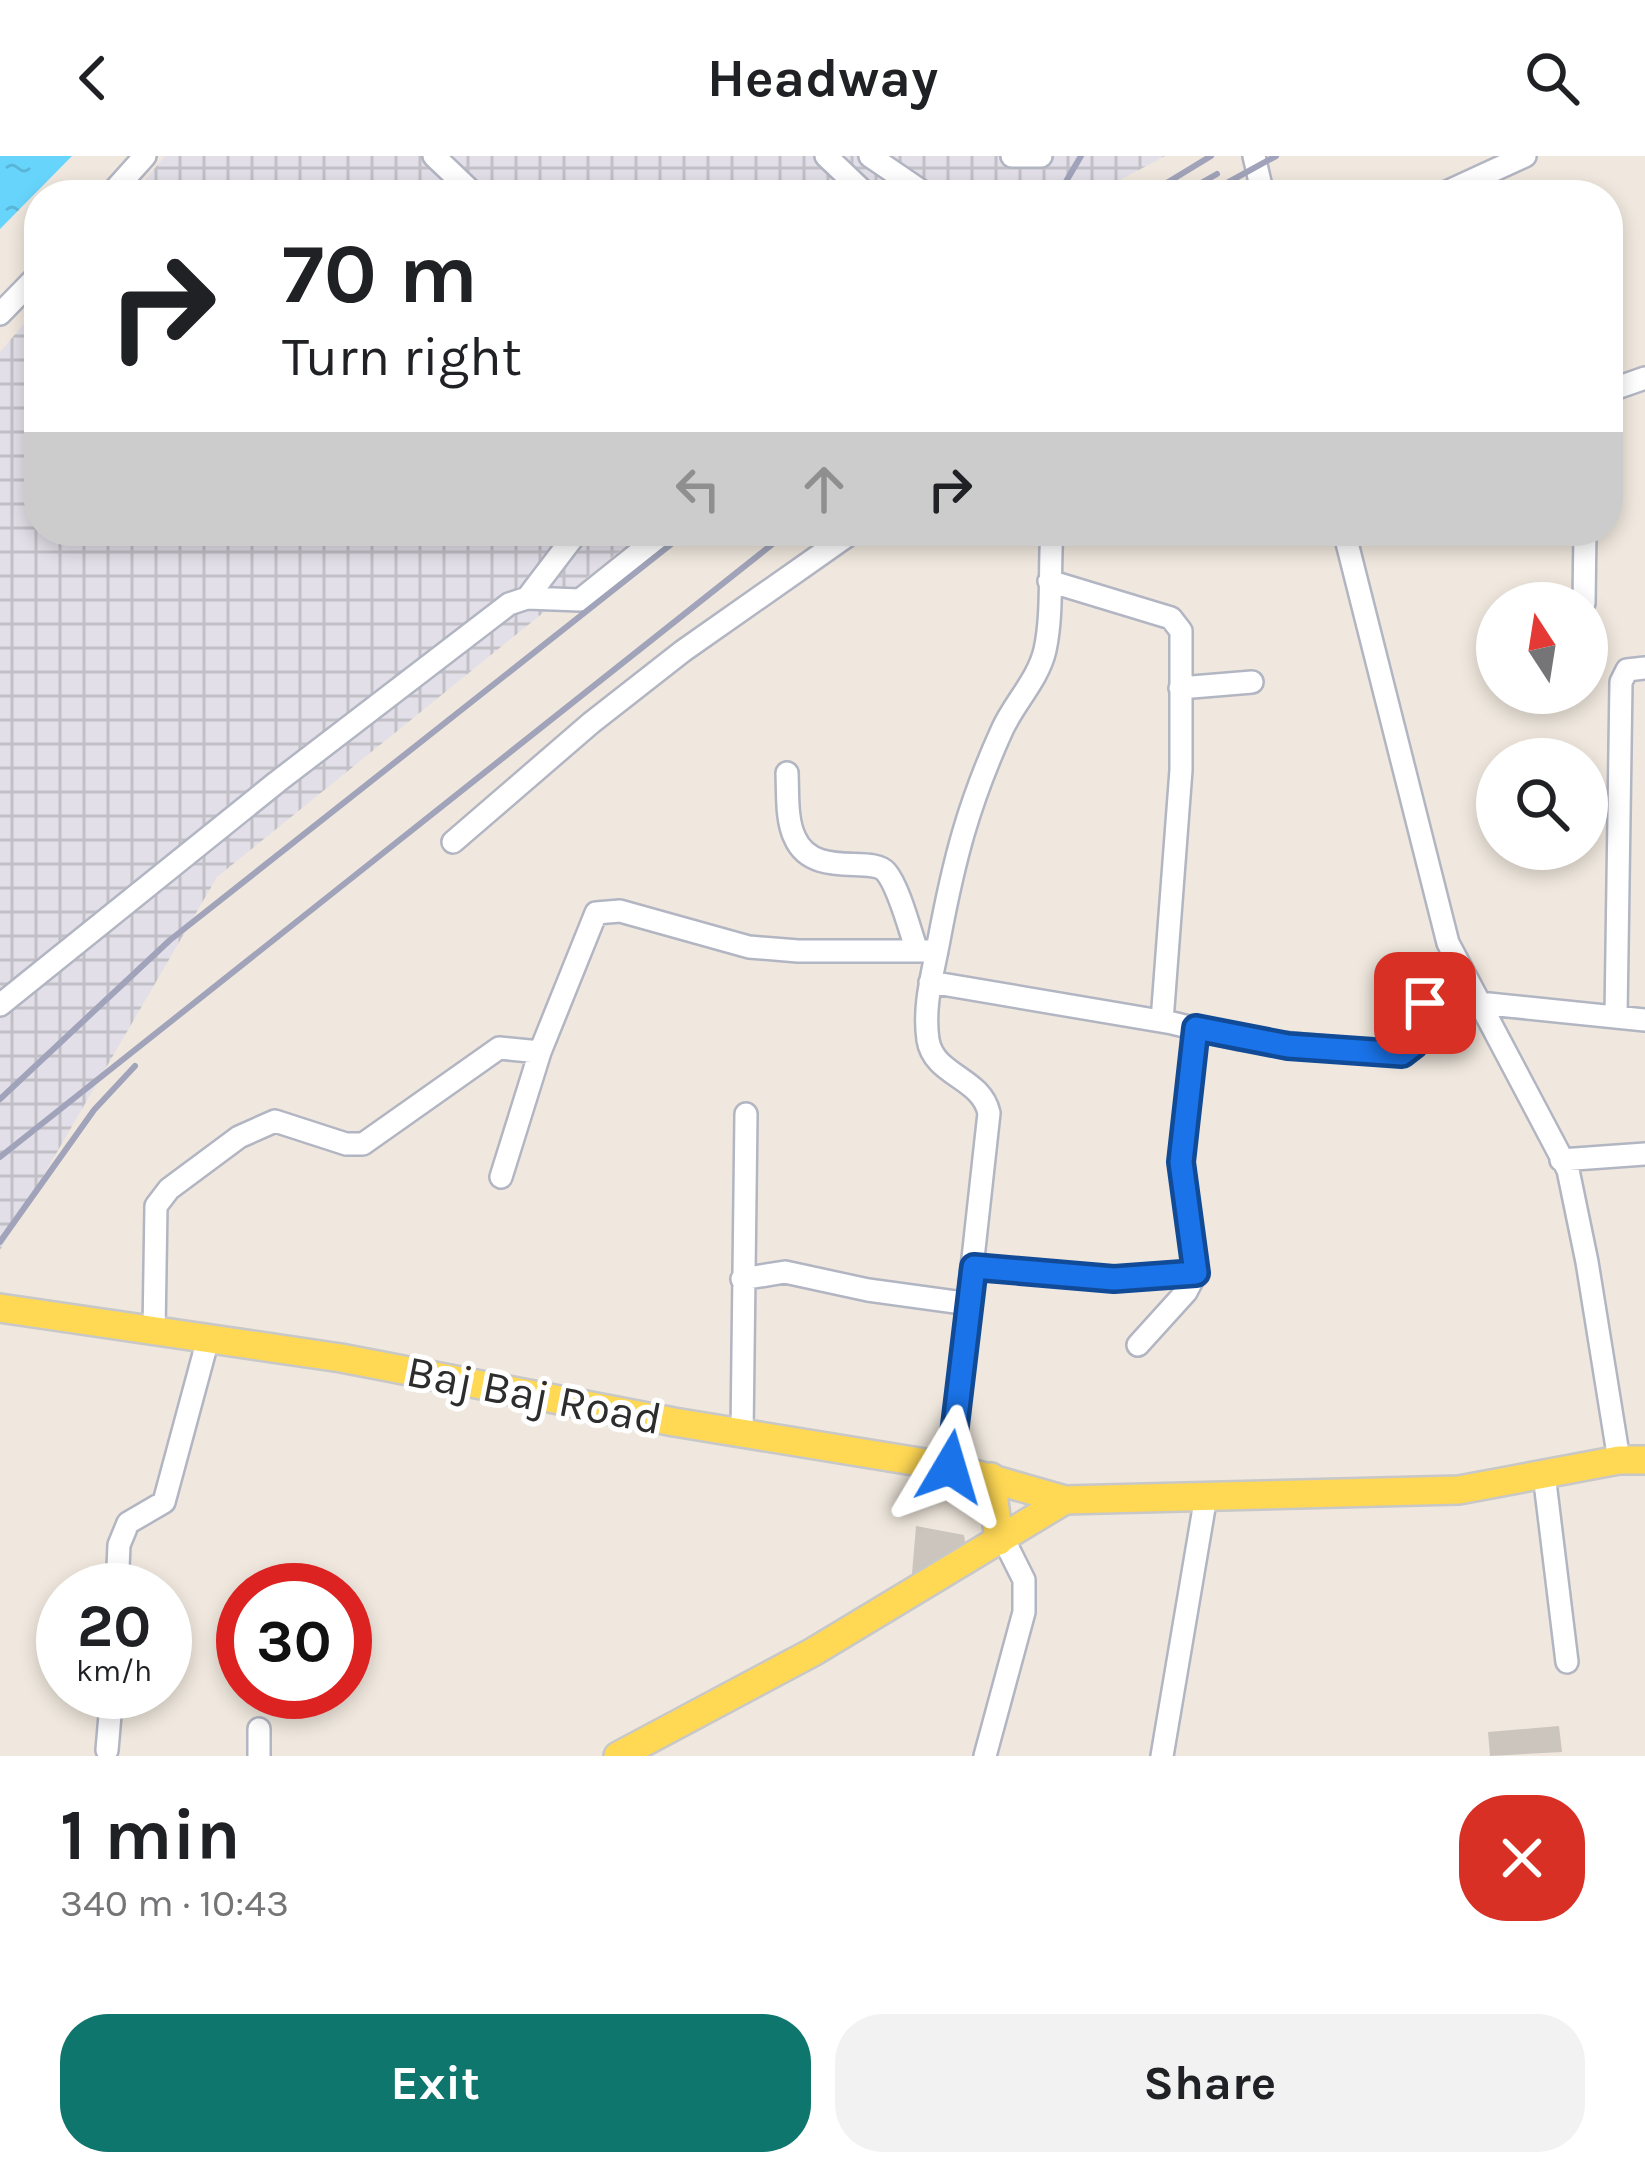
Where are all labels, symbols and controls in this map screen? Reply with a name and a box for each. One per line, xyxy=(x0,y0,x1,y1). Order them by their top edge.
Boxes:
icon: back xyxy=(60,45,126,111)
icon: search xyxy=(1519,45,1585,111)
text: Headway xyxy=(707,46,938,110)
text: 70 m xyxy=(282,225,478,323)
icon: right xyxy=(84,228,240,384)
text: Turn right xyxy=(282,325,522,389)
icon: left xyxy=(665,456,731,522)
icon: ahead xyxy=(791,456,857,522)
icon: right xyxy=(917,456,983,522)
north arrow xyxy=(1476,582,1608,714)
map controls xyxy=(1476,582,1608,870)
button: search xyxy=(1476,738,1608,870)
pin xyxy=(1374,952,1476,1054)
icon: arrive xyxy=(1392,970,1458,1036)
street label: Baj Baj Road xyxy=(402,1345,666,1446)
position arrow xyxy=(887,1404,1013,1530)
speed limit sign: 30 xyxy=(216,1563,372,1719)
text: 20 xyxy=(77,1591,151,1661)
text: km/h xyxy=(76,1653,152,1689)
text: 1 min xyxy=(60,1793,241,1877)
button: close xyxy=(1459,1795,1585,1921)
text: 340 m · 10:43 xyxy=(60,1880,289,1926)
button: Exit xyxy=(60,2014,811,2152)
button: Share xyxy=(835,2014,1585,2152)

